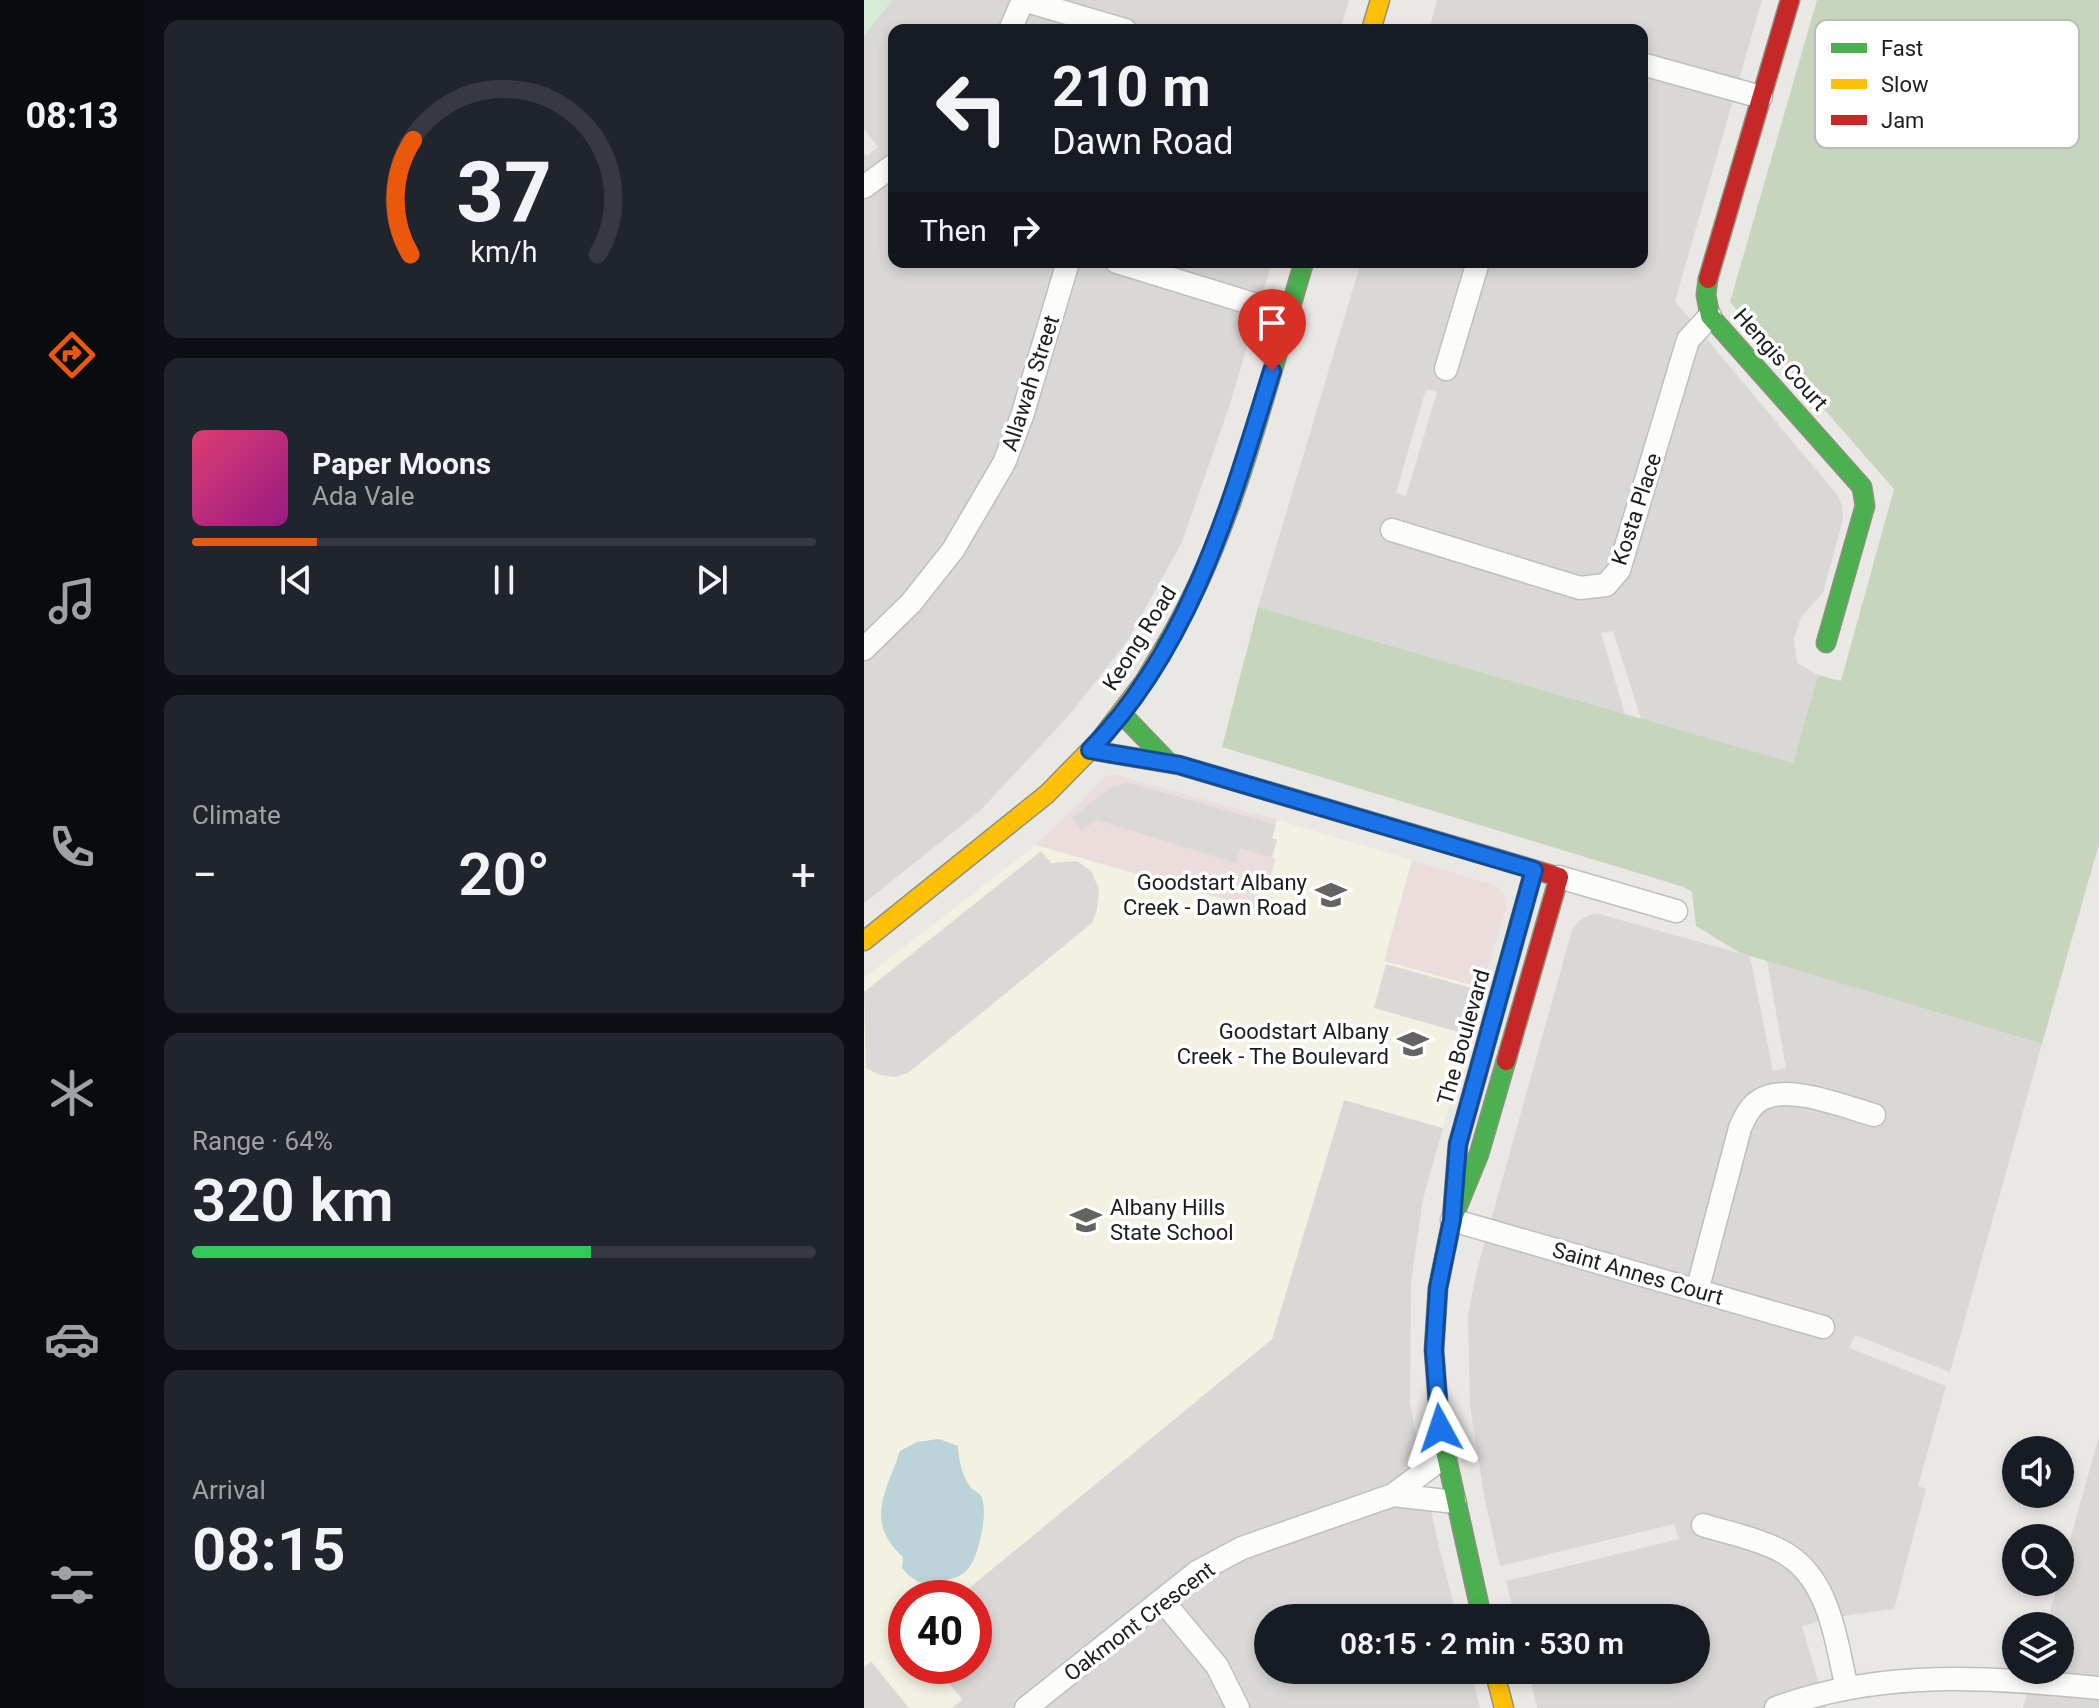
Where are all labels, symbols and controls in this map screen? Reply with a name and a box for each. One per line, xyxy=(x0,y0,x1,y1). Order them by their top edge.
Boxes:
legend xyxy=(1815,20,2079,148)
text: Fast xyxy=(1881,36,1923,61)
text: 210 m xyxy=(1052,54,1211,120)
icon: left xyxy=(920,56,1024,160)
text: Slow xyxy=(1881,72,1929,97)
text: 08:13 xyxy=(26,95,118,137)
text: Jam xyxy=(1881,108,1924,133)
text: Dawn Road xyxy=(1052,121,1234,163)
text: 37 xyxy=(456,143,552,240)
icon: right xyxy=(1003,208,1047,252)
text: Then xyxy=(920,213,987,248)
text: km/h xyxy=(470,235,538,269)
pin xyxy=(1238,289,1306,371)
icon: arrive xyxy=(1250,301,1294,345)
street label: Hengis Court xyxy=(1728,303,1833,415)
street label: Allawah Street xyxy=(997,312,1064,454)
icon: directions xyxy=(44,327,100,383)
text: Paper Moons xyxy=(312,446,491,481)
street label: Kosta Place xyxy=(1607,450,1666,568)
text: Ada Vale xyxy=(312,481,414,511)
icon: previous xyxy=(274,558,318,602)
icon: pause xyxy=(482,558,526,602)
icon: next xyxy=(690,558,734,602)
icon: music xyxy=(44,573,100,629)
street label: Keong Road xyxy=(1098,582,1181,695)
text: Climate xyxy=(192,800,281,830)
icon: phone xyxy=(44,819,100,875)
text: 20° xyxy=(458,839,550,910)
text: − xyxy=(192,849,217,901)
text: + xyxy=(791,849,816,901)
place label: Goodstart Albany Creek - Dawn Road xyxy=(1123,870,1308,920)
school or university icon: Goodstart Albany Creek - Dawn Road xyxy=(1314,878,1348,912)
street label: The Boulevard xyxy=(1432,967,1495,1108)
place label: Goodstart Albany Creek - The Boulevard xyxy=(1177,1019,1390,1069)
school or university icon: Goodstart Albany Creek - The Boulevard xyxy=(1396,1027,1430,1061)
icon: climate xyxy=(44,1065,100,1121)
text: Range · 64% xyxy=(192,1126,333,1156)
text: 320 km xyxy=(192,1165,394,1236)
place label: Albany Hills State School xyxy=(1110,1195,1234,1245)
school or university icon: Albany Hills State School xyxy=(1069,1203,1103,1237)
street label: Saint Annes Court xyxy=(1550,1237,1726,1310)
icon: car xyxy=(44,1311,100,1367)
position arrow xyxy=(1398,1386,1482,1470)
map controls xyxy=(2002,1436,2074,1684)
button: sound xyxy=(2002,1436,2074,1508)
text: Arrival xyxy=(192,1475,266,1505)
text: 08:15 xyxy=(192,1514,345,1585)
button: search xyxy=(2002,1524,2074,1596)
icon: filters xyxy=(44,1557,100,1613)
street label: Oakmont Crescent xyxy=(1059,1557,1220,1686)
speed limit sign: 40 xyxy=(888,1580,992,1684)
button: layers xyxy=(2002,1612,2074,1684)
text: 08:15 · 2 min · 530 m xyxy=(1340,1626,1624,1661)

